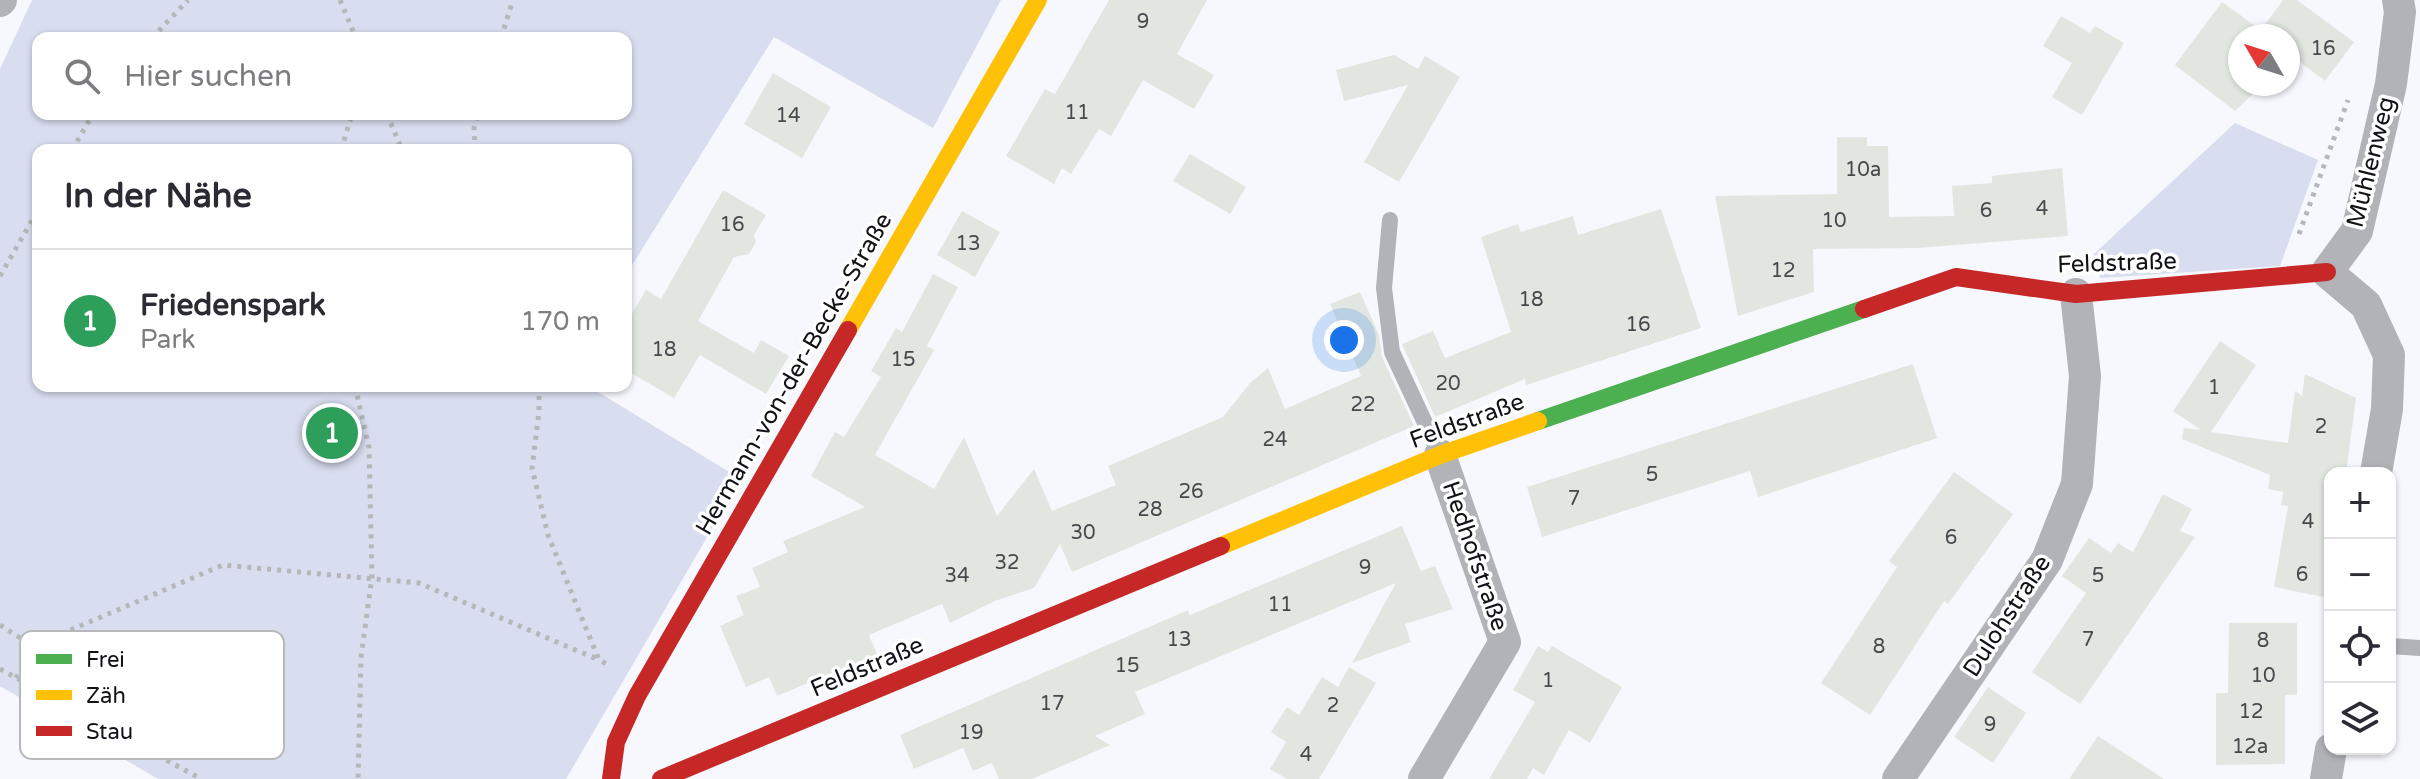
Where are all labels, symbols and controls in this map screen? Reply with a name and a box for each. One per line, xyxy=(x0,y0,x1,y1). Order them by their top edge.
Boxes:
house number: 9 xyxy=(1137,10,1149,34)
north arrow xyxy=(2228,24,2300,96)
search box xyxy=(32,32,632,120)
house number: 16 xyxy=(2310,37,2336,61)
icon: search xyxy=(60,54,104,98)
text: Hier suchen xyxy=(124,58,292,95)
street label: Mühlenweg xyxy=(2341,94,2401,230)
house number: 11 xyxy=(1064,101,1090,125)
house number: 14 xyxy=(775,104,801,128)
house number: 10a xyxy=(1845,158,1881,182)
text: In der Nähe xyxy=(64,176,252,217)
house number: 4 xyxy=(2036,197,2048,221)
house number: 6 xyxy=(1980,199,1992,223)
street label: Hermann-von-der-Becke-Straße xyxy=(690,208,898,540)
house number: 10 xyxy=(1821,209,1847,233)
house number: 16 xyxy=(719,213,745,237)
house number: 13 xyxy=(955,232,981,256)
street label: Feldstraße xyxy=(2057,246,2177,280)
house number: 12 xyxy=(1770,259,1796,283)
text: Friedenspark xyxy=(140,287,326,324)
house number: 18 xyxy=(1518,288,1544,312)
text: 1 xyxy=(82,306,98,337)
text: 170 m xyxy=(520,306,600,337)
house number: 16 xyxy=(1625,313,1651,337)
your location xyxy=(1324,320,1364,360)
text: Park xyxy=(140,324,196,355)
house number: 18 xyxy=(651,338,677,362)
house number: 15 xyxy=(890,348,916,372)
house number: 20 xyxy=(1435,372,1461,396)
house number: 1 xyxy=(2208,376,2220,400)
street label: Feldstraße xyxy=(1406,387,1528,455)
house number: 22 xyxy=(1350,393,1376,417)
pin: 1 xyxy=(306,403,358,463)
house number: 2 xyxy=(2315,415,2327,439)
house number: 24 xyxy=(1262,428,1288,452)
house number: 5 xyxy=(1646,463,1658,487)
map controls xyxy=(2324,467,2396,755)
button: + xyxy=(2324,467,2396,539)
street label: Hedhofstraße xyxy=(1436,477,1514,635)
house number: 26 xyxy=(1178,480,1204,504)
house number: 7 xyxy=(1568,487,1580,511)
house number: 28 xyxy=(1137,498,1163,522)
house number: 4 xyxy=(2302,510,2314,534)
house number: 30 xyxy=(1070,521,1096,545)
house number: 6 xyxy=(1945,526,1957,550)
button: − xyxy=(2324,539,2396,611)
street label: Dulohstraße xyxy=(1957,550,2057,682)
house number: 32 xyxy=(994,551,1020,575)
house number: 9 xyxy=(1359,556,1371,580)
house number: 6 xyxy=(2296,563,2308,587)
house number: 34 xyxy=(944,564,970,588)
house number: 5 xyxy=(2092,564,2104,588)
house number: 11 xyxy=(1267,593,1293,617)
button: locate xyxy=(2324,611,2396,683)
house number: 13 xyxy=(1166,628,1192,652)
house number: 7 xyxy=(2082,628,2094,652)
house number: 8 xyxy=(2257,629,2269,653)
street label: Feldstraße xyxy=(806,630,928,704)
legend xyxy=(20,631,284,759)
house number: 8 xyxy=(1873,635,1885,659)
text: Frei xyxy=(86,647,125,673)
house number: 15 xyxy=(1114,654,1140,678)
house number: 10 xyxy=(2250,664,2276,688)
house number: 1 xyxy=(1542,669,1554,693)
text: Zäh xyxy=(86,683,126,709)
button: layers xyxy=(2324,683,2396,755)
house number: 17 xyxy=(1039,692,1065,716)
house number: 2 xyxy=(1327,694,1339,718)
house number: 12 xyxy=(2238,700,2264,724)
house number: 9 xyxy=(1984,713,1996,737)
text: Stau xyxy=(86,719,133,745)
house number: 19 xyxy=(958,721,984,745)
house number: 12a xyxy=(2232,735,2268,759)
house number: 4 xyxy=(1300,743,1312,767)

